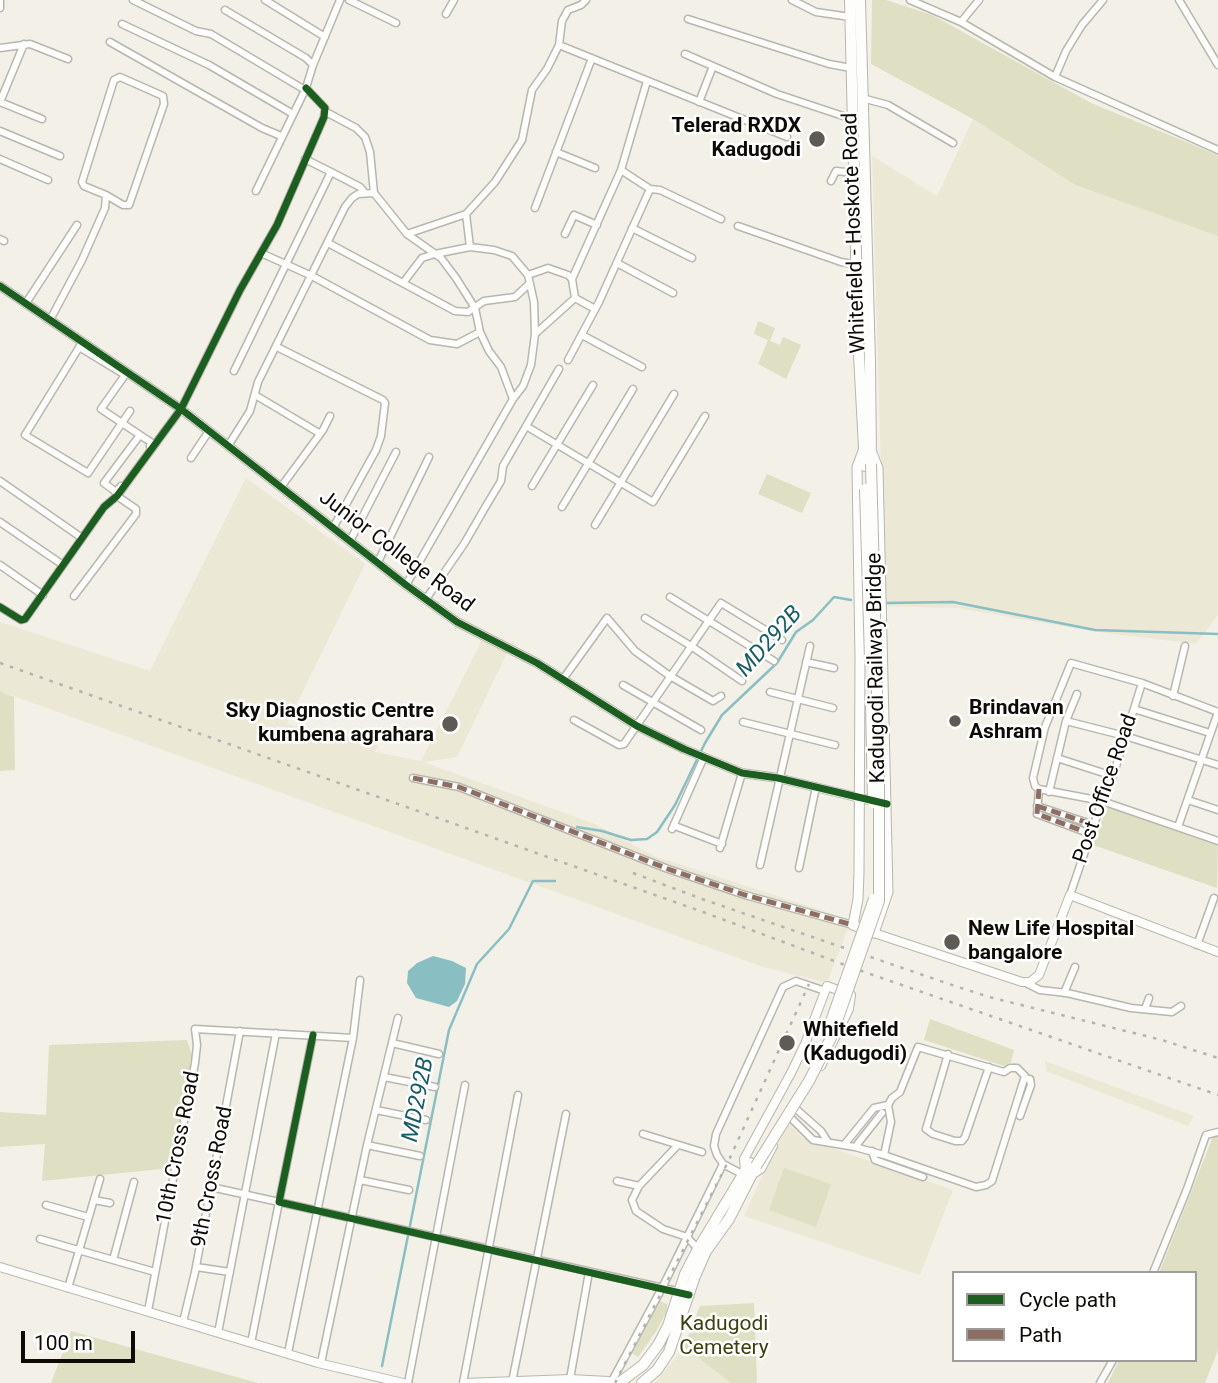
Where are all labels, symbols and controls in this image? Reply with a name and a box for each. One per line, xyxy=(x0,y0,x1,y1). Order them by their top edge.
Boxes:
street label: Whitefield - Hoskote Road xyxy=(838,112,872,354)
place label: Telerad RXDX Kadugodi xyxy=(672,114,801,164)
marker: Telerad RXDX Kadugodi xyxy=(807,129,827,149)
street label: Junior College Road xyxy=(314,486,478,618)
street label: Kadugodi Railway Bridge xyxy=(862,552,892,784)
water label: MD292B xyxy=(731,601,809,683)
place label: Brindavan Ashram xyxy=(969,696,1064,746)
place label: Sky Diagnostic Centre kumbena agrahara xyxy=(226,699,434,749)
street label: Post Office Road xyxy=(1069,711,1143,867)
marker: Brindavan Ashram xyxy=(947,713,963,729)
marker: Sky Diagnostic Centre kumbena agrahara xyxy=(440,714,460,734)
place label: New Life Hospital bangalore xyxy=(968,917,1134,967)
marker: New Life Hospital bangalore xyxy=(942,932,962,952)
place label: Whitefield (Kadugodi) xyxy=(803,1018,907,1068)
marker: Whitefield (Kadugodi) xyxy=(777,1033,797,1053)
water label: MD292B xyxy=(397,1055,441,1145)
street label: 10th Cross Road xyxy=(152,1070,206,1226)
street label: 9th Cross Road xyxy=(187,1104,239,1250)
legend xyxy=(952,1271,1197,1362)
text: Cycle path xyxy=(1019,1288,1117,1312)
park label: Kadugodi Cemetery xyxy=(679,1312,769,1362)
scale bar xyxy=(24,1316,138,1360)
text: Path xyxy=(1019,1323,1062,1347)
text: 100 m xyxy=(34,1331,93,1355)

